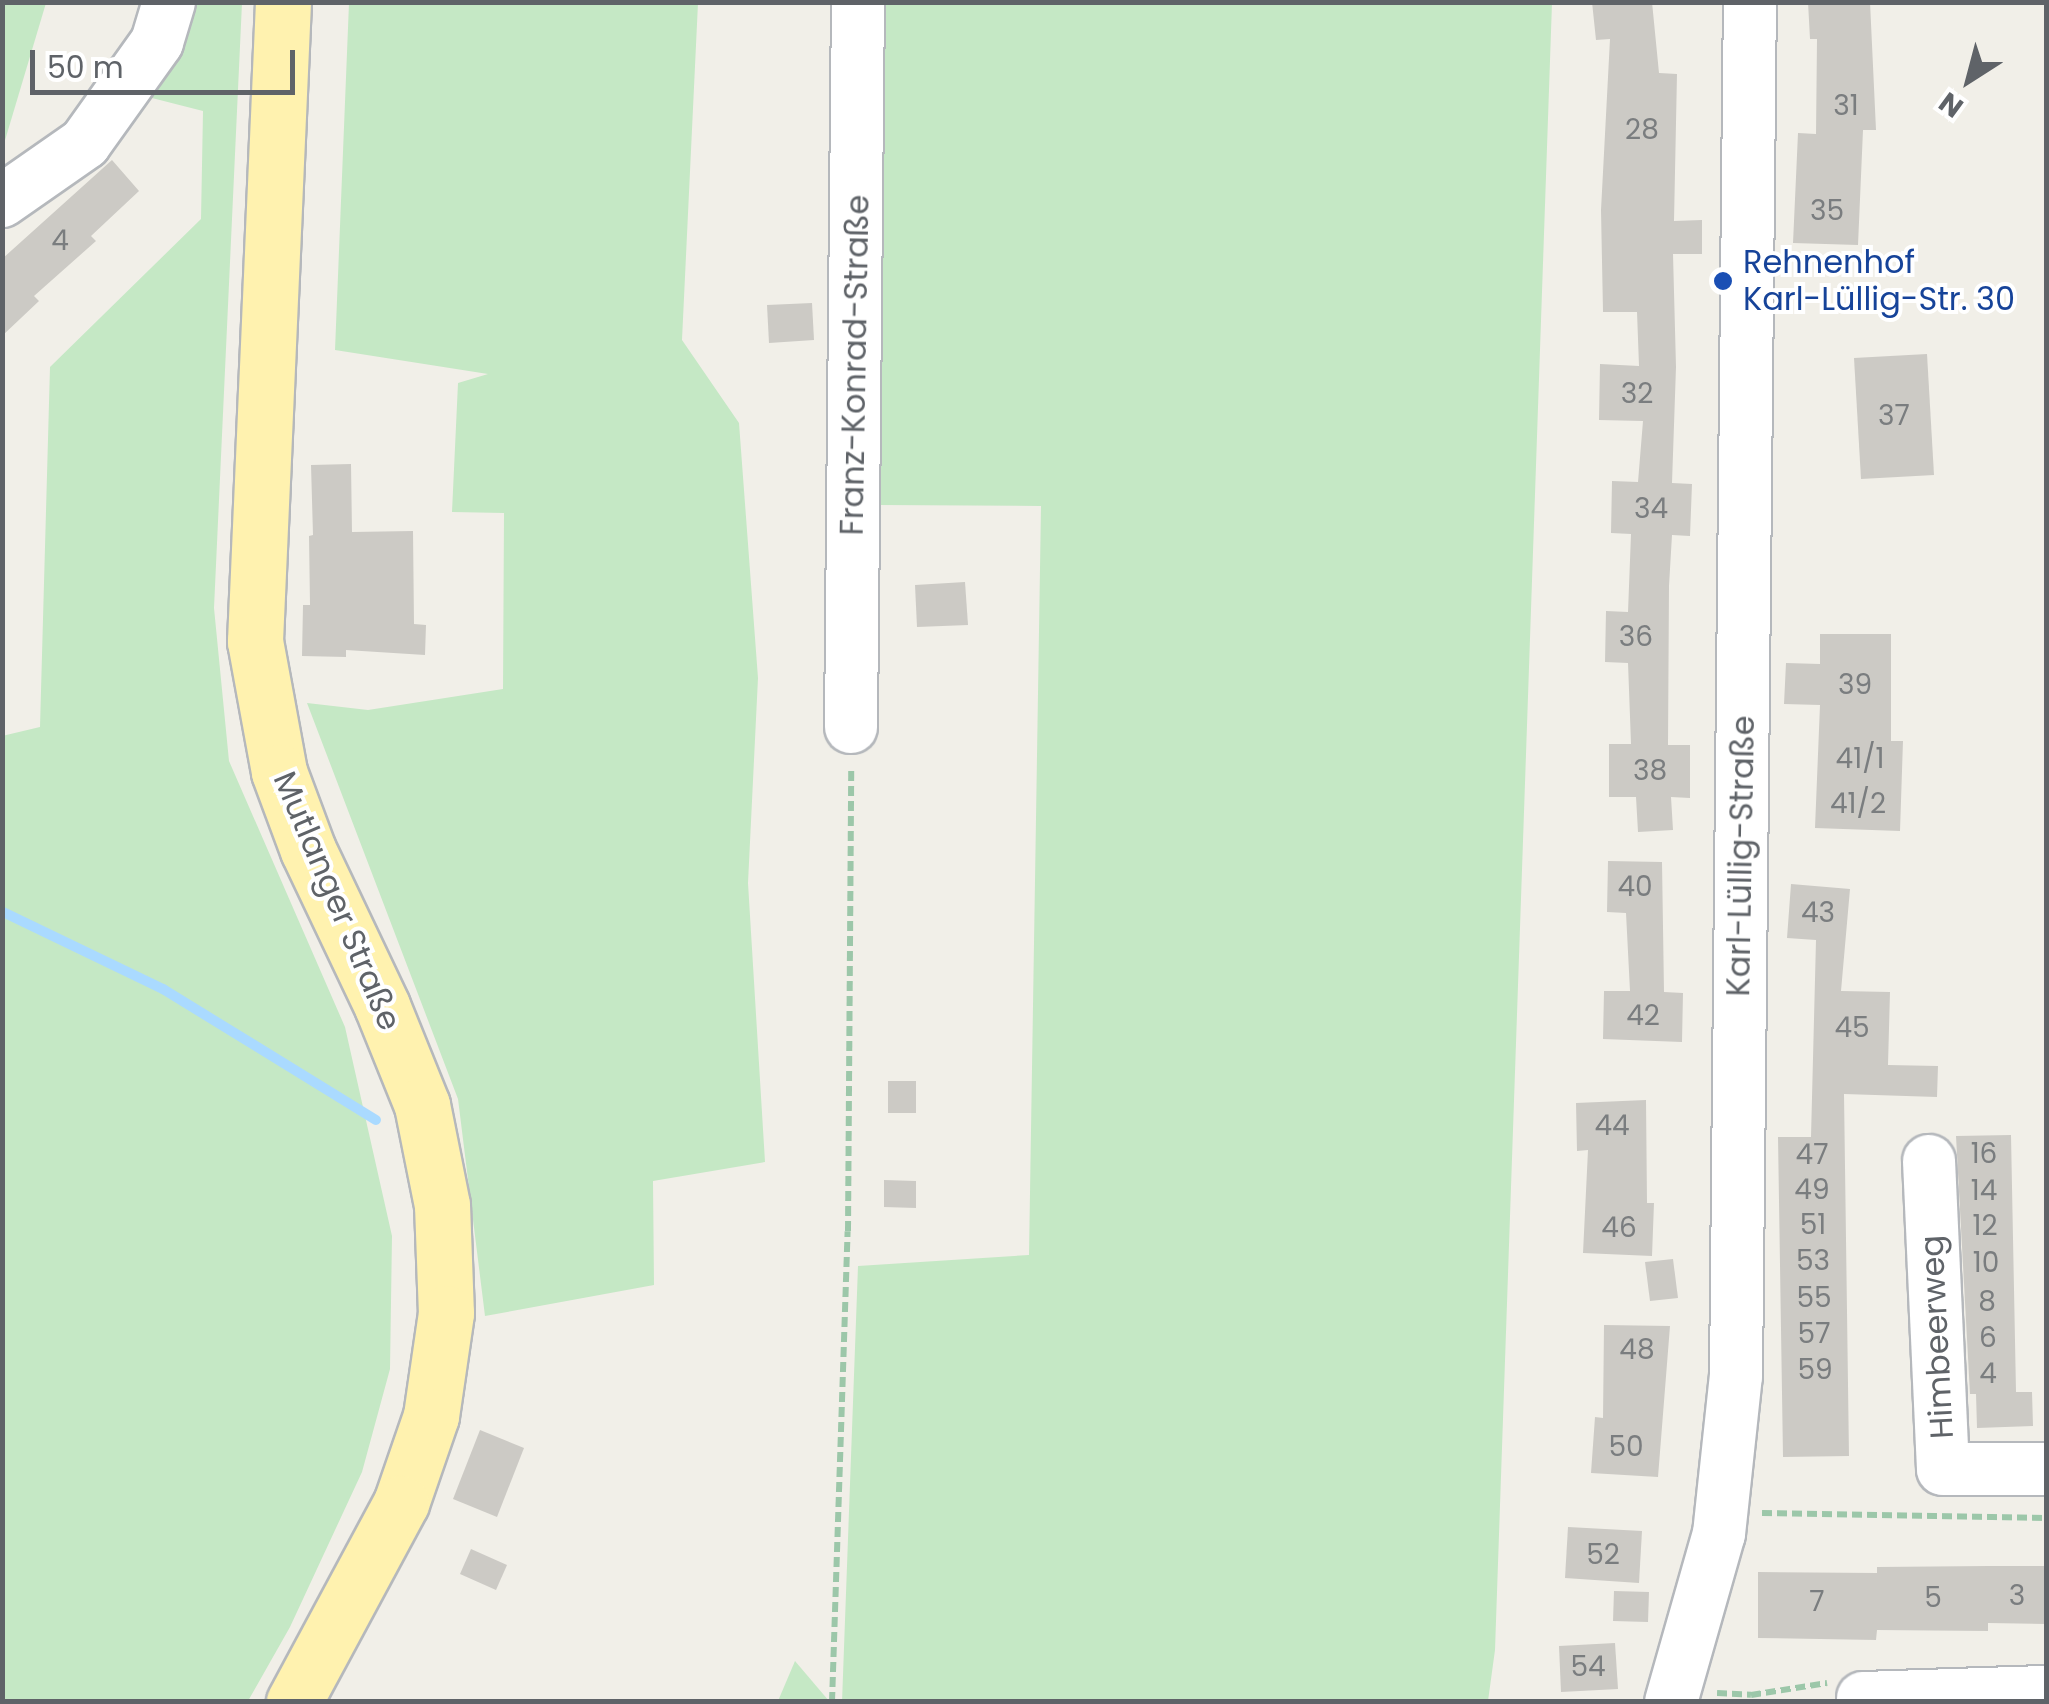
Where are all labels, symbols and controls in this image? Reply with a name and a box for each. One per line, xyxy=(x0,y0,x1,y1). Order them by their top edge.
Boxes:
scale bar xyxy=(35,30,300,92)
north arrow xyxy=(1919,30,2019,130)
text: 50 m xyxy=(47,46,124,89)
text: N xyxy=(1931,83,1971,127)
house number: 31 xyxy=(1833,89,1859,123)
house number: 28 xyxy=(1625,113,1659,147)
street label: Franz-Konrad-Straße xyxy=(833,194,877,536)
house number: 35 xyxy=(1810,194,1844,228)
house number: 4 xyxy=(51,224,69,258)
place label: Rehnenhof Karl-Lüllig-Str. 30 xyxy=(1743,244,2015,319)
marker: Rehnenhof Karl-Lüllig-Str. 30 xyxy=(1712,270,1734,292)
house number: 32 xyxy=(1621,377,1653,411)
house number: 37 xyxy=(1878,399,1910,433)
house number: 34 xyxy=(1634,492,1668,526)
house number: 36 xyxy=(1619,620,1653,654)
house number: 39 xyxy=(1838,668,1872,702)
street label: Karl-Lüllig-Straße xyxy=(1719,715,1763,997)
house number: 41/1 xyxy=(1836,742,1884,776)
house number: 38 xyxy=(1633,754,1667,788)
street label: Mutlanger Straße xyxy=(265,766,409,1036)
house number: 41/2 xyxy=(1830,787,1886,821)
house number: 40 xyxy=(1617,870,1653,904)
house number: 43 xyxy=(1801,896,1835,930)
house number: 42 xyxy=(1626,999,1660,1033)
house number: 45 xyxy=(1834,1011,1870,1045)
house number: 44 xyxy=(1594,1109,1630,1143)
house number: 16 xyxy=(1971,1137,1997,1171)
house number: 47 xyxy=(1796,1138,1828,1172)
house number: 49 xyxy=(1794,1173,1830,1207)
house number: 14 xyxy=(1971,1174,1997,1208)
house number: 51 xyxy=(1800,1208,1826,1242)
house number: 12 xyxy=(1972,1209,1998,1243)
house number: 46 xyxy=(1601,1211,1637,1245)
street label: Himbeerweg xyxy=(1912,1234,1962,1440)
house number: 53 xyxy=(1796,1244,1830,1278)
house number: 10 xyxy=(1973,1246,1999,1280)
house number: 55 xyxy=(1796,1281,1832,1315)
house number: 8 xyxy=(1978,1285,1996,1319)
house number: 57 xyxy=(1798,1317,1830,1351)
house number: 6 xyxy=(1979,1321,1997,1355)
house number: 48 xyxy=(1619,1333,1655,1367)
house number: 59 xyxy=(1797,1353,1833,1387)
house number: 4 xyxy=(1979,1357,1997,1391)
house number: 50 xyxy=(1608,1430,1644,1464)
house number: 52 xyxy=(1586,1538,1620,1572)
house number: 3 xyxy=(2009,1579,2025,1613)
house number: 5 xyxy=(1924,1581,1942,1615)
house number: 7 xyxy=(1809,1585,1825,1619)
house number: 54 xyxy=(1570,1650,1606,1684)

